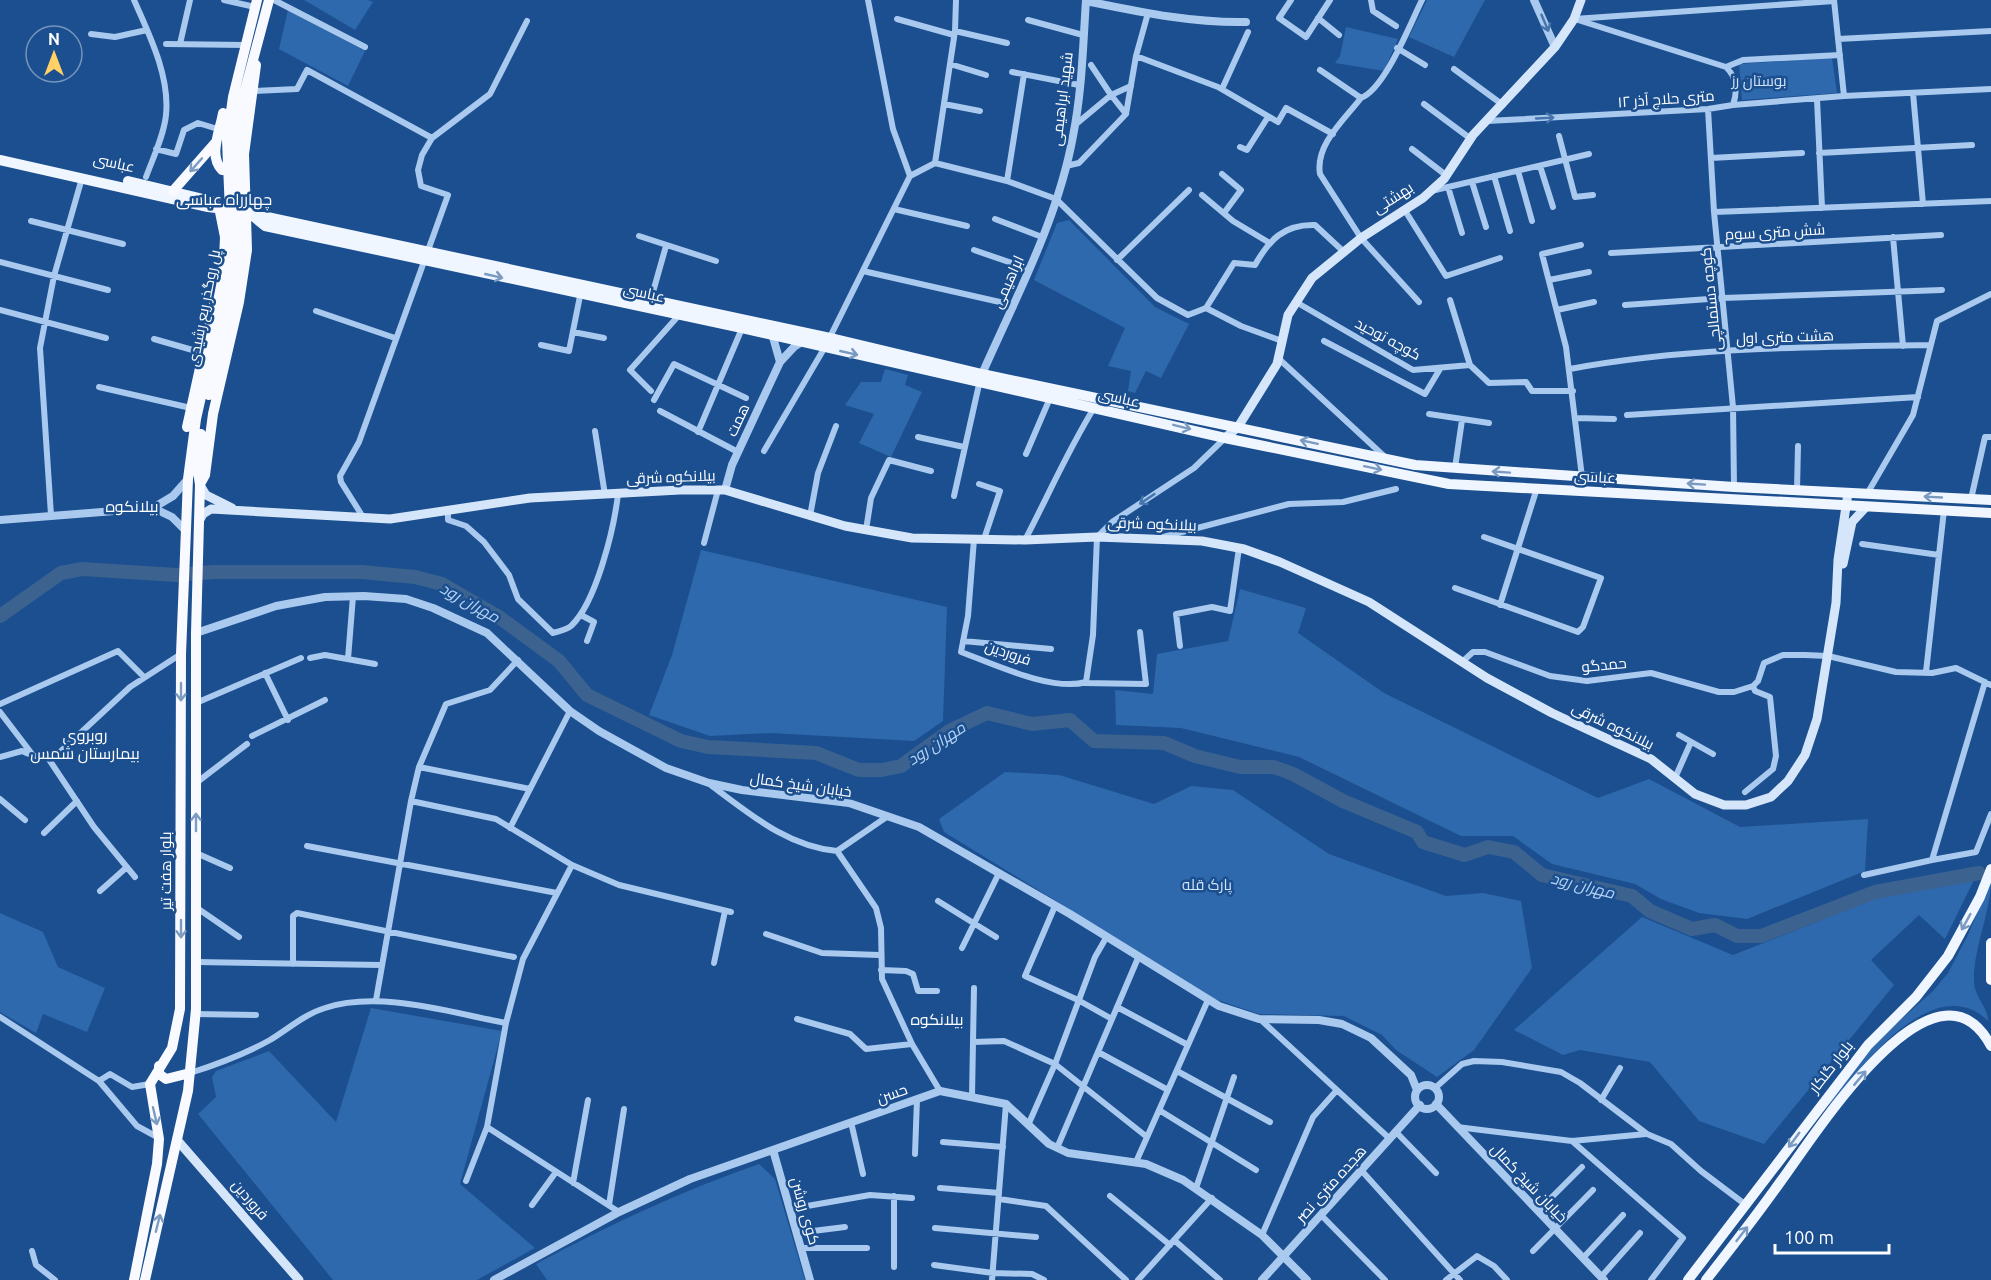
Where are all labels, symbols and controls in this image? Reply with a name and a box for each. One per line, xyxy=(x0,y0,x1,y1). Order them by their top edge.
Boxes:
one-way arrow xyxy=(1540,14,1551,32)
north arrow xyxy=(24,24,84,84)
text: N xyxy=(48,30,60,48)
street label: شهید ابراهیمی xyxy=(1047,51,1078,147)
park label: بوستان رز xyxy=(1730,72,1787,91)
street label: ۱۲ متری حلاج آذر xyxy=(1617,87,1715,113)
one-way arrow xyxy=(1535,113,1555,124)
street label: عباسى xyxy=(91,150,136,177)
one-way arrow xyxy=(189,157,203,172)
street label: بهشتی xyxy=(1369,178,1417,219)
district label: چهارراه عباسی xyxy=(176,190,272,211)
street label: شش متری سوم xyxy=(1724,220,1826,245)
street label: کوچه دستمالچی xyxy=(1697,246,1726,351)
street label: پل روگذر ربع رشیدی xyxy=(184,248,226,368)
street label: ابراهیمی xyxy=(988,253,1029,312)
one-way arrow xyxy=(484,270,503,282)
street label: عباسى xyxy=(621,280,666,307)
street label: کوچه توحید xyxy=(1352,314,1424,365)
street label: هشت متری اول xyxy=(1736,326,1834,349)
one-way arrow xyxy=(839,347,858,359)
street label: عباسى xyxy=(1096,385,1141,412)
street label: همت xyxy=(723,401,753,439)
one-way arrow xyxy=(1173,422,1192,434)
one-way arrow xyxy=(1300,436,1319,447)
one-way arrow xyxy=(1363,463,1382,474)
street label: بیلانکوه شرقی xyxy=(626,466,716,489)
one-way arrow xyxy=(1492,466,1512,477)
street label: عباسى xyxy=(1574,467,1616,488)
one-way arrow xyxy=(1686,479,1706,490)
one-way arrow xyxy=(1923,492,1943,503)
one-way arrow xyxy=(1138,493,1155,506)
district label: بیلانکوه xyxy=(105,497,159,516)
street label: بیلانکوه شرقی xyxy=(1107,513,1197,536)
water label: مهران رود xyxy=(437,578,503,627)
street label: فروردین xyxy=(982,637,1033,670)
street label: حمدگو xyxy=(1581,654,1627,676)
one-way arrow xyxy=(175,681,187,701)
street label: بیلانکوه شرقی xyxy=(1569,698,1657,755)
water label: مهران رود xyxy=(904,717,969,769)
district label: روبروی بیمارستان شمس xyxy=(30,726,140,764)
street label: خیابان شیخ کمال xyxy=(749,769,853,803)
one-way arrow xyxy=(190,812,202,832)
street label: بلوار هفت تیر xyxy=(157,832,175,911)
water label: مهران رود xyxy=(1549,868,1617,903)
park label: پارک قله xyxy=(1182,876,1232,895)
one-way arrow xyxy=(1960,913,1972,930)
one-way arrow xyxy=(175,918,187,938)
district label: بیلانکوه xyxy=(910,1010,964,1029)
street label: بلوار گلکار xyxy=(1804,1037,1857,1098)
one-way arrow xyxy=(1853,1070,1866,1086)
street label: حسن xyxy=(874,1080,910,1109)
one-way arrow xyxy=(150,1106,162,1125)
one-way arrow xyxy=(1788,1132,1800,1148)
street label: خیابان شیخ کمال xyxy=(1485,1140,1571,1228)
street label: هجده متری نصر xyxy=(1291,1142,1371,1228)
street label: کوی روشن xyxy=(786,1175,823,1247)
street label: فروردین xyxy=(227,1176,272,1224)
one-way arrow xyxy=(153,1214,165,1233)
scale bar xyxy=(1775,1217,1889,1255)
one-way arrow xyxy=(1736,1226,1749,1242)
text: 100 m xyxy=(1784,1227,1834,1247)

